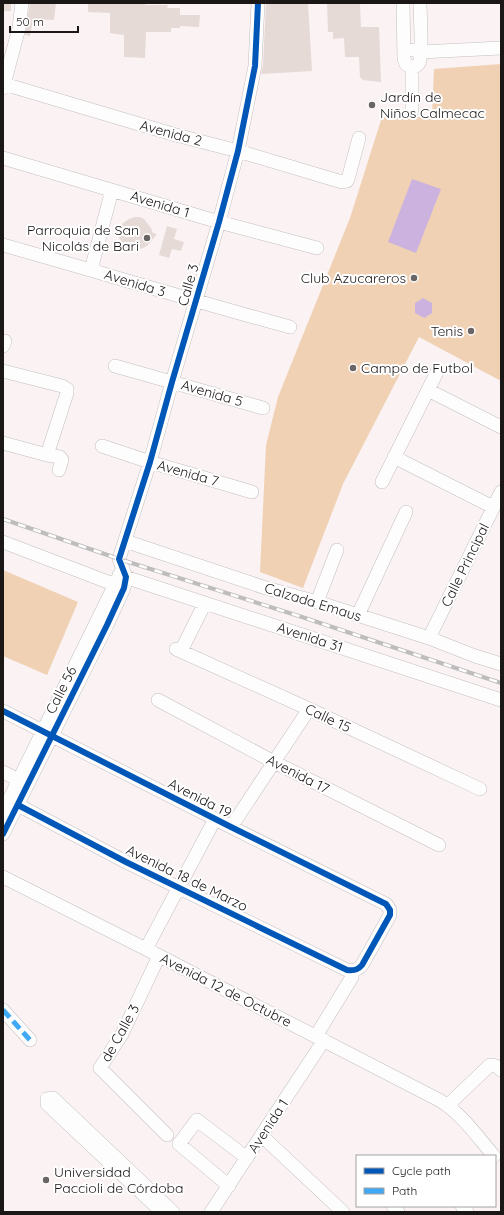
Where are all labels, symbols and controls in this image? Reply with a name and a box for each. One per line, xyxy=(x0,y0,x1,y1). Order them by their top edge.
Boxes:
scale bar xyxy=(10,8,78,34)
text: 50 m xyxy=(16,14,44,29)
place label: Jardín de Niños Calmecac xyxy=(380,88,485,122)
marker: Jardín de Niños Calmecac xyxy=(367,100,377,110)
street label: Avenida 2 xyxy=(138,116,204,150)
street label: Avenida 1 xyxy=(128,186,192,222)
place label: Parroquia de San Nicolás de Bari xyxy=(27,221,139,255)
marker: Parroquia de San Nicolás de Bari xyxy=(142,233,152,243)
street label: Calle 3 xyxy=(173,262,203,308)
street label: Avenida 3 xyxy=(102,265,168,301)
place label: Club Azucareros xyxy=(301,269,406,287)
marker: Club Azucareros xyxy=(409,273,419,283)
place label: Tenis xyxy=(431,322,463,340)
marker: Tenis xyxy=(466,326,476,336)
place label: Campo de Futbol xyxy=(361,359,473,377)
marker: Campo de Futbol xyxy=(348,363,358,373)
street label: Avenida 5 xyxy=(179,376,245,410)
street label: Avenida 7 xyxy=(155,456,221,490)
street label: Calle Principal xyxy=(437,520,493,610)
street label: Calzada Emaus xyxy=(262,579,364,625)
street label: Avenida 31 xyxy=(275,618,345,656)
street label: Calle 56 xyxy=(41,663,81,717)
street label: Calle 15 xyxy=(302,700,354,736)
street label: Avenida 17 xyxy=(264,751,332,797)
street label: Avenida 19 xyxy=(165,774,235,822)
street label: Avenida 18 de Marzo xyxy=(123,841,251,915)
street label: Avenida 12 de Octubre xyxy=(157,949,295,1031)
street label: de Calle 3 xyxy=(97,1001,143,1065)
street label: Avenida 1 xyxy=(244,1096,292,1156)
legend xyxy=(356,1155,496,1207)
place label: Universidad Paccioli de Córdoba xyxy=(54,1163,184,1197)
text: Cycle path xyxy=(392,1163,451,1178)
marker: Universidad Paccioli de Córdoba xyxy=(41,1175,51,1185)
text: Path xyxy=(392,1183,417,1198)

